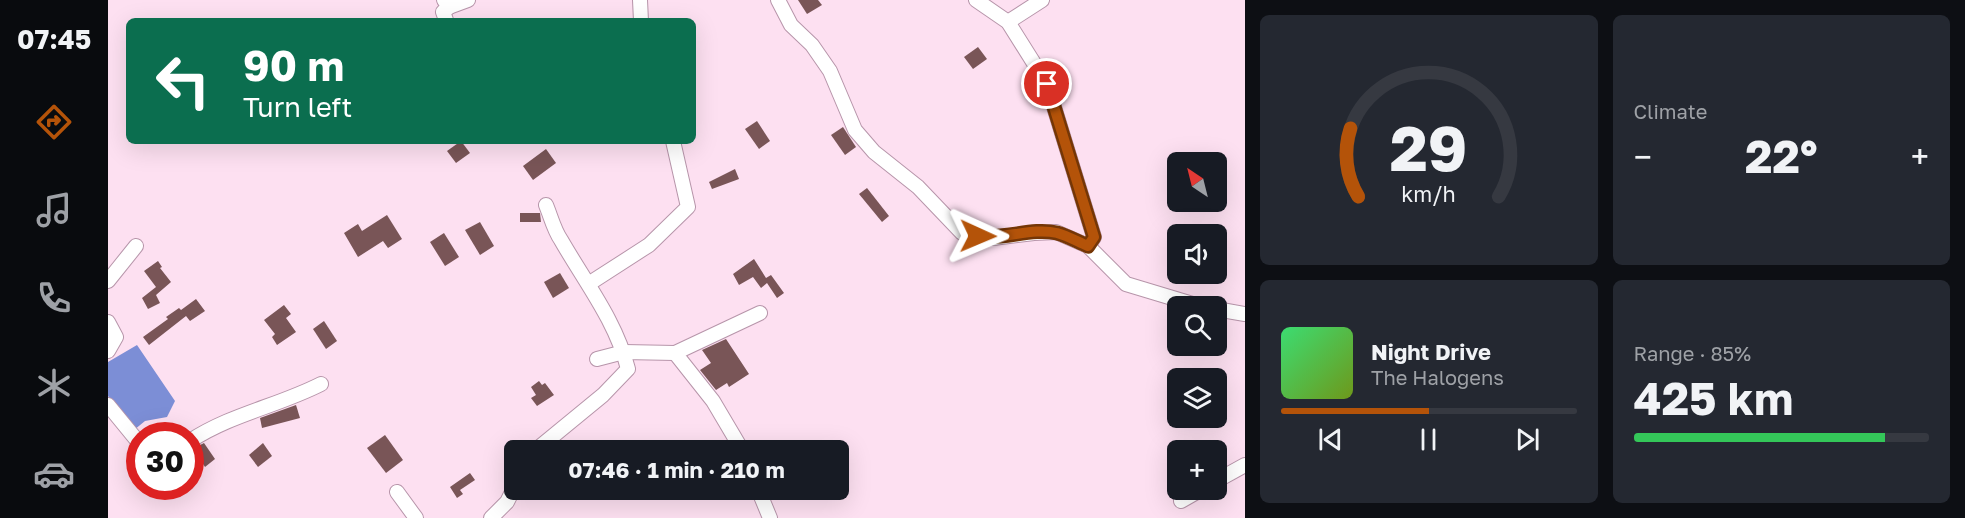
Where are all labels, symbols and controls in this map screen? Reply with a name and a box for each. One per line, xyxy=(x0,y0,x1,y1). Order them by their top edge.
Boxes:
text: 07:45 xyxy=(17,23,91,55)
text: 90 m xyxy=(243,40,344,90)
icon: left xyxy=(144,42,222,120)
pin xyxy=(1021,58,1072,109)
icon: arrive xyxy=(1030,67,1063,100)
text: Turn left xyxy=(243,91,352,123)
text: Climate xyxy=(1634,99,1707,123)
icon: directions xyxy=(33,101,75,143)
text: 29 xyxy=(1390,110,1468,185)
text: 22° xyxy=(1745,129,1817,183)
text: − xyxy=(1634,137,1652,176)
text: + xyxy=(1911,137,1929,176)
north arrow xyxy=(1167,152,1227,212)
map controls xyxy=(1167,152,1227,500)
text: km/h xyxy=(1401,181,1456,207)
icon: music xyxy=(33,189,75,231)
position arrow xyxy=(946,204,1010,268)
button: sound xyxy=(1167,224,1227,284)
icon: phone xyxy=(33,277,75,319)
button: search xyxy=(1167,296,1227,356)
text: Night Drive xyxy=(1371,338,1491,365)
text: Range · 85% xyxy=(1634,341,1751,365)
icon: climate xyxy=(33,365,75,407)
text: The Halogens xyxy=(1371,365,1504,389)
button: layers xyxy=(1167,368,1227,428)
text: 425 km xyxy=(1634,371,1793,425)
speed limit sign: 30 xyxy=(126,422,204,500)
icon: previous xyxy=(1314,423,1347,456)
icon: pause xyxy=(1412,423,1445,456)
icon: next xyxy=(1511,423,1544,456)
button: + xyxy=(1167,440,1227,500)
icon: car xyxy=(33,453,75,495)
text: 07:46 · 1 min · 210 m xyxy=(568,456,785,483)

